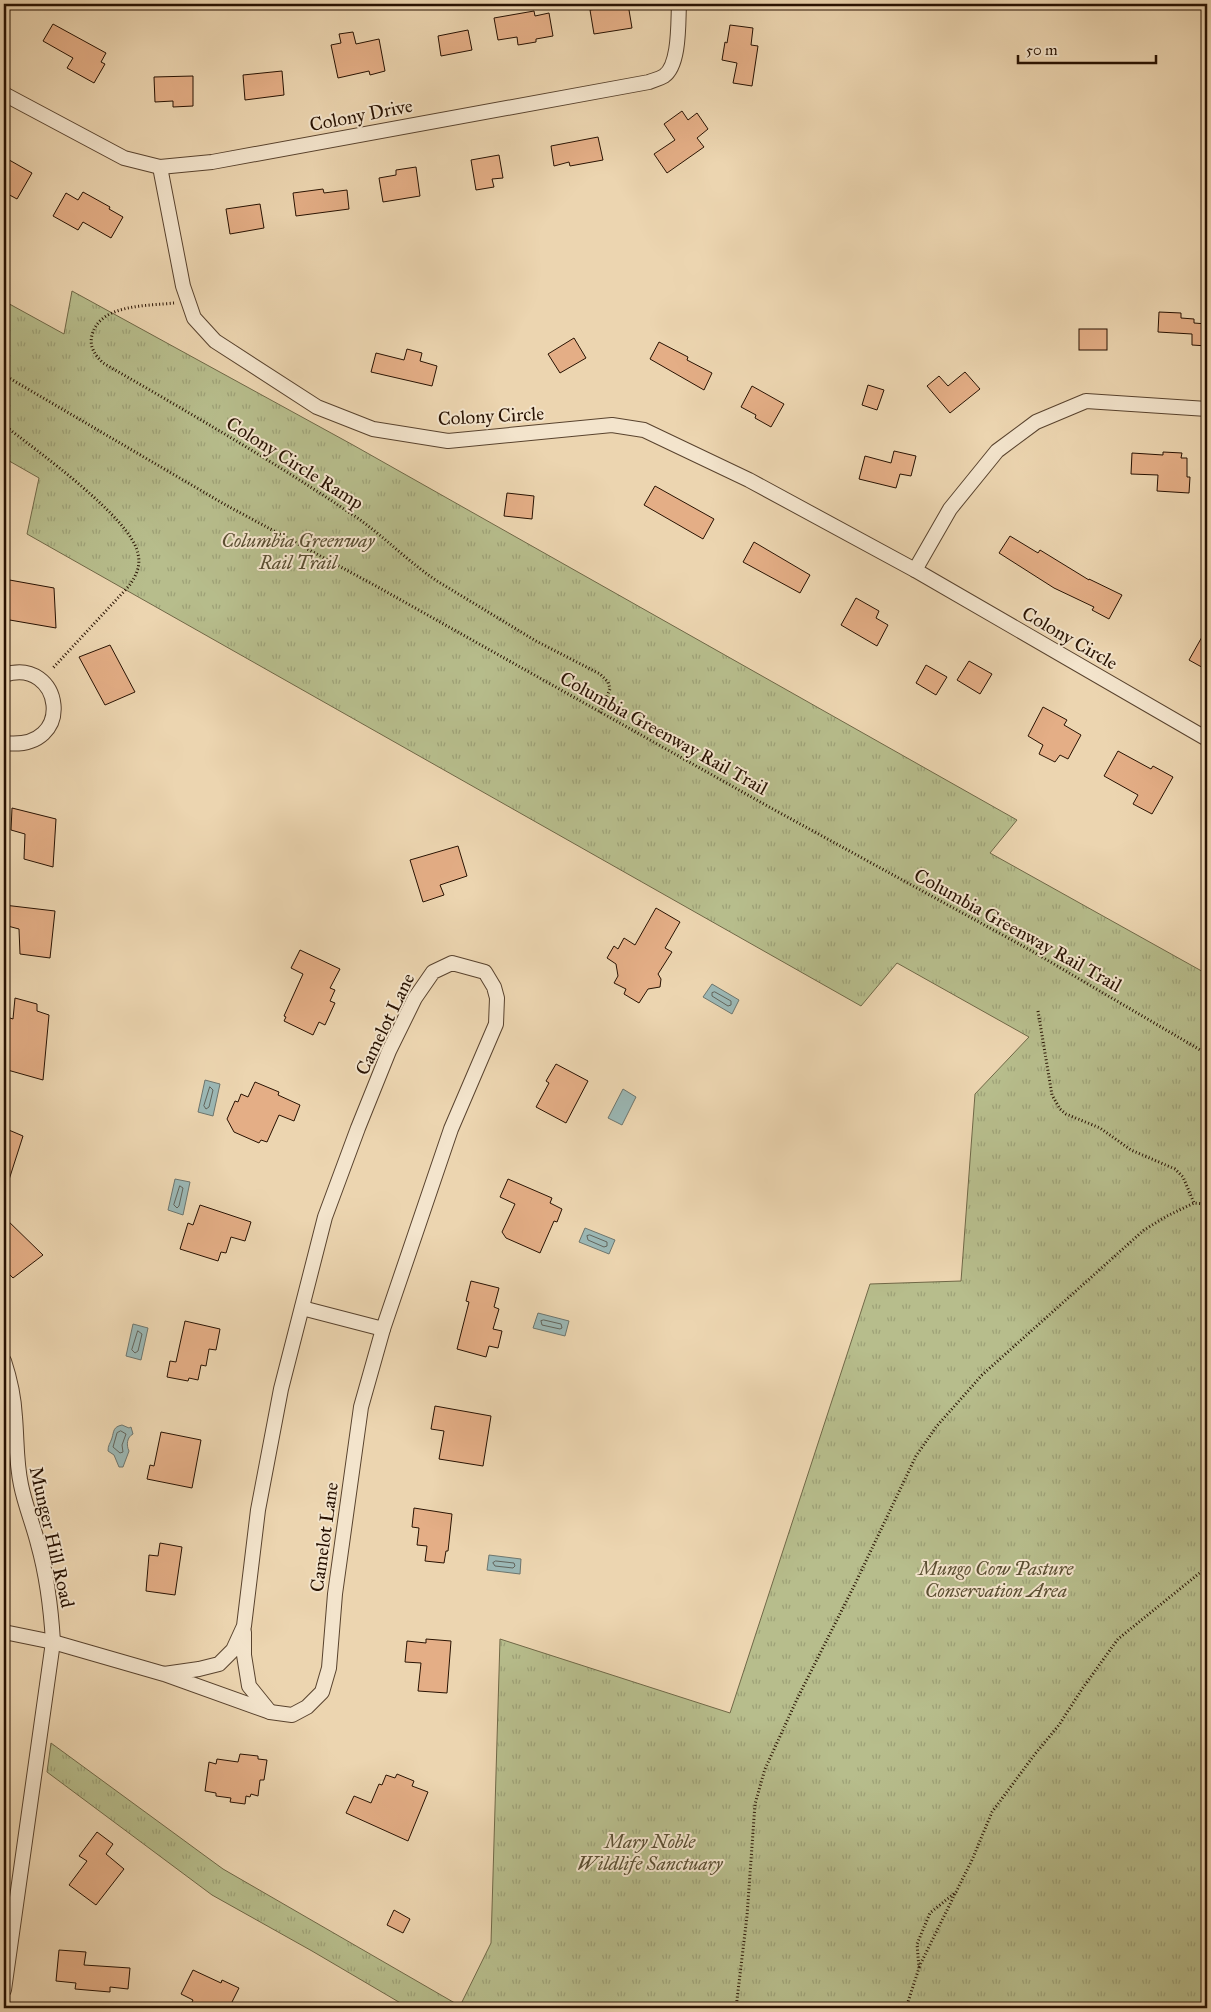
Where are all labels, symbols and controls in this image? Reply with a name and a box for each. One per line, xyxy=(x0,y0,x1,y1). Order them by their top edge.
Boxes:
scale bar xyxy=(1018,32,1156,64)
text: 50 m xyxy=(1026,41,1058,59)
street label: Colony Drive xyxy=(308,94,414,136)
street label: Colony Circle xyxy=(437,402,545,430)
street label: Colony Circle Ramp xyxy=(222,412,368,514)
park label: Columbia Greenway Rail Trail xyxy=(222,529,375,574)
street label: Colony Circle xyxy=(1018,601,1122,675)
street label: Columbia Greenway Rail Trail xyxy=(556,666,773,800)
street label: Columbia Greenway Rail Trail xyxy=(910,863,1127,997)
street label: Camelot Lane xyxy=(350,969,420,1079)
street label: Munger Hill Road xyxy=(24,1464,80,1611)
street label: Camelot Lane xyxy=(305,1481,343,1593)
park label: Mungo Cow Pasture Conservation Area xyxy=(917,1557,1074,1602)
park label: Mary Noble Wildlife Sanctuary xyxy=(577,1830,724,1875)

